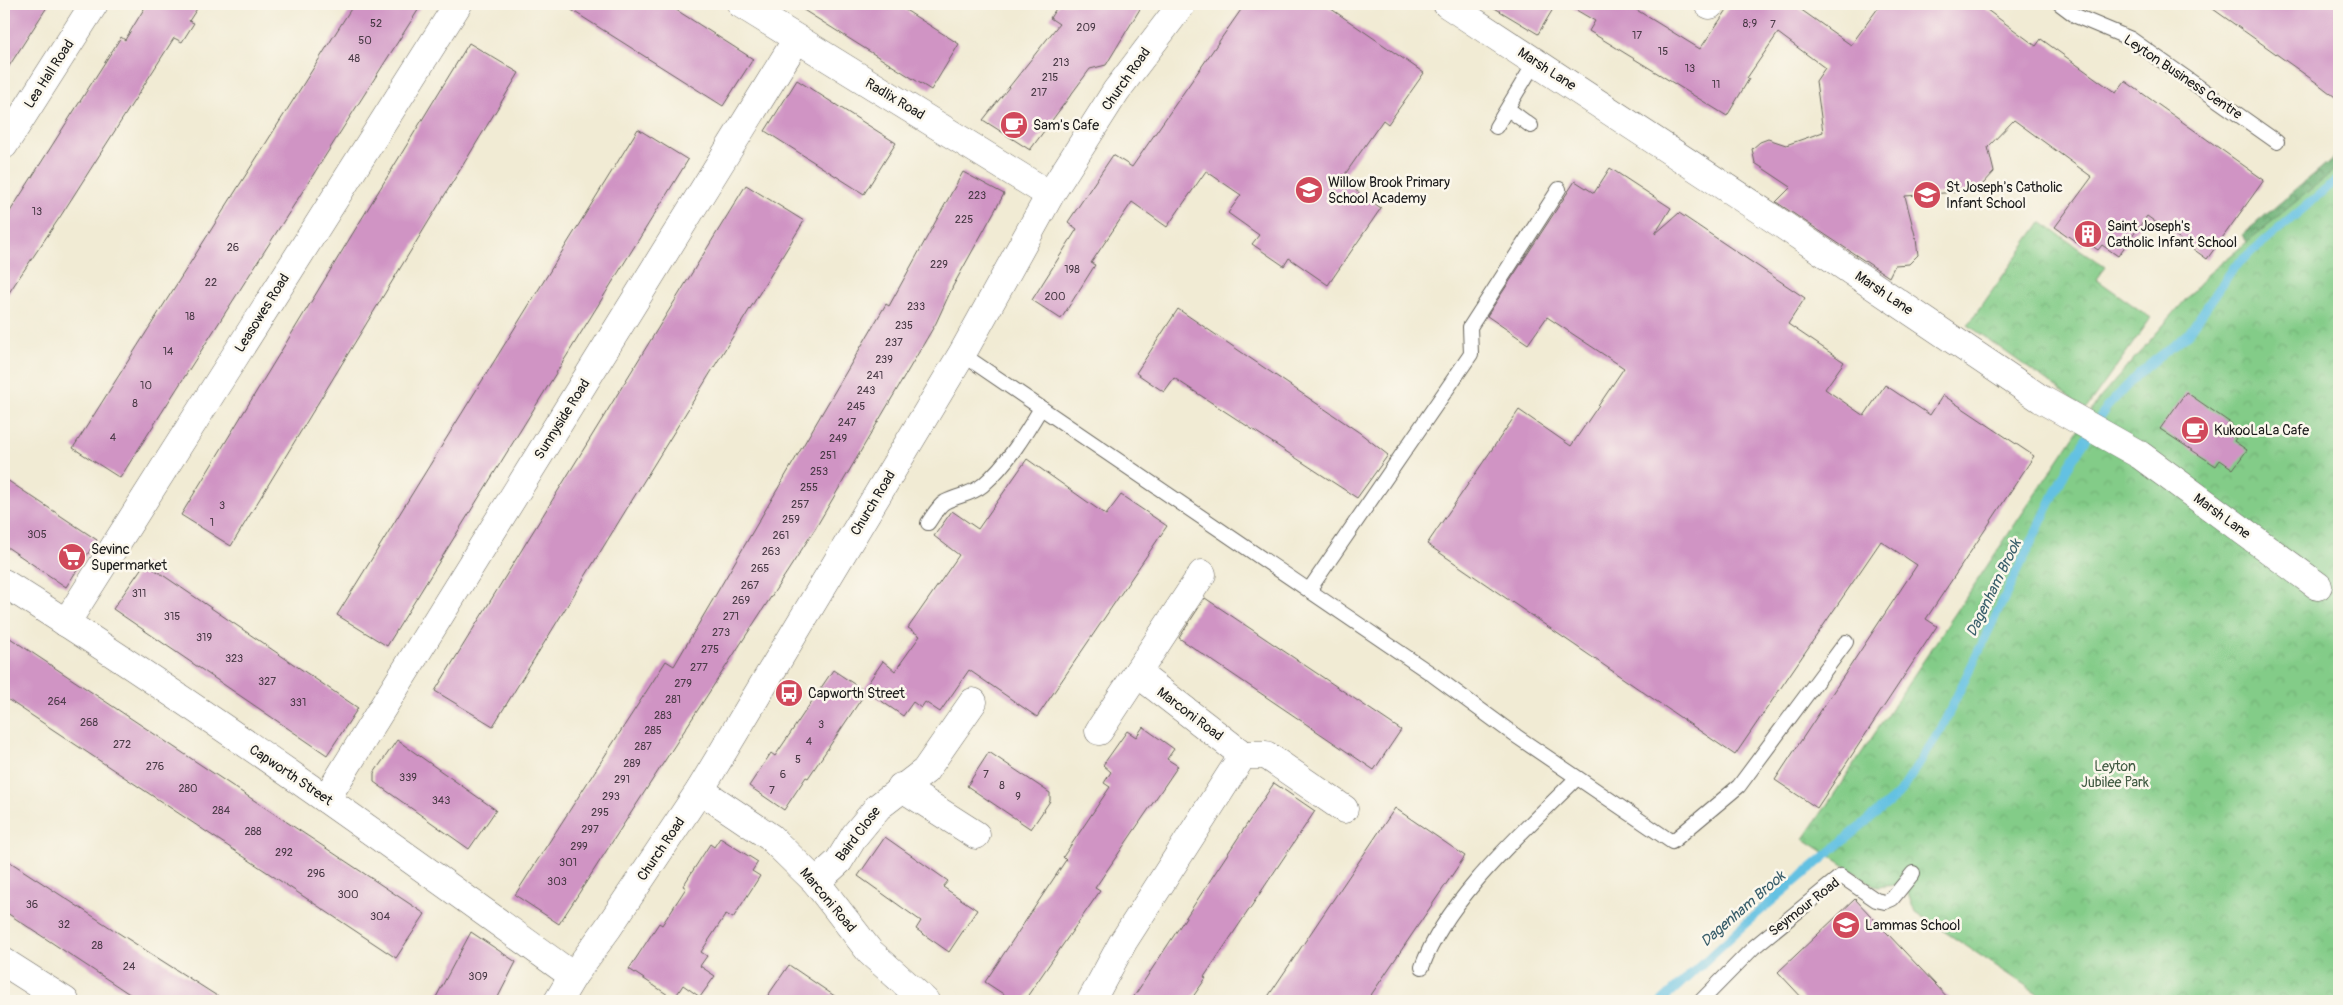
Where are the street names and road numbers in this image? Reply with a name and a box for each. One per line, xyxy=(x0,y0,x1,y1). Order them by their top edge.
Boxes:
street label: Leyton Business Centre xyxy=(2121,31,2245,123)
street label: Lea Hall Road xyxy=(21,36,78,112)
street label: Church Road xyxy=(1098,44,1154,114)
street label: Marsh Lane xyxy=(1515,44,1579,94)
street label: Radlix Road xyxy=(862,75,928,123)
street label: Marsh Lane xyxy=(1852,267,1916,319)
street label: Leasowes Road xyxy=(231,270,293,355)
street label: Sunnyside Road xyxy=(531,376,594,462)
street label: Church Road xyxy=(847,467,899,539)
street label: Marsh Lane xyxy=(2190,490,2254,542)
street label: Marconi Road xyxy=(1154,684,1227,744)
street label: Capworth Street xyxy=(246,741,336,809)
street label: Baird Close xyxy=(832,803,884,865)
street label: Church Road xyxy=(634,814,689,884)
street label: Marconi Road xyxy=(796,864,860,936)
street label: Seymour Road xyxy=(1765,874,1843,940)

